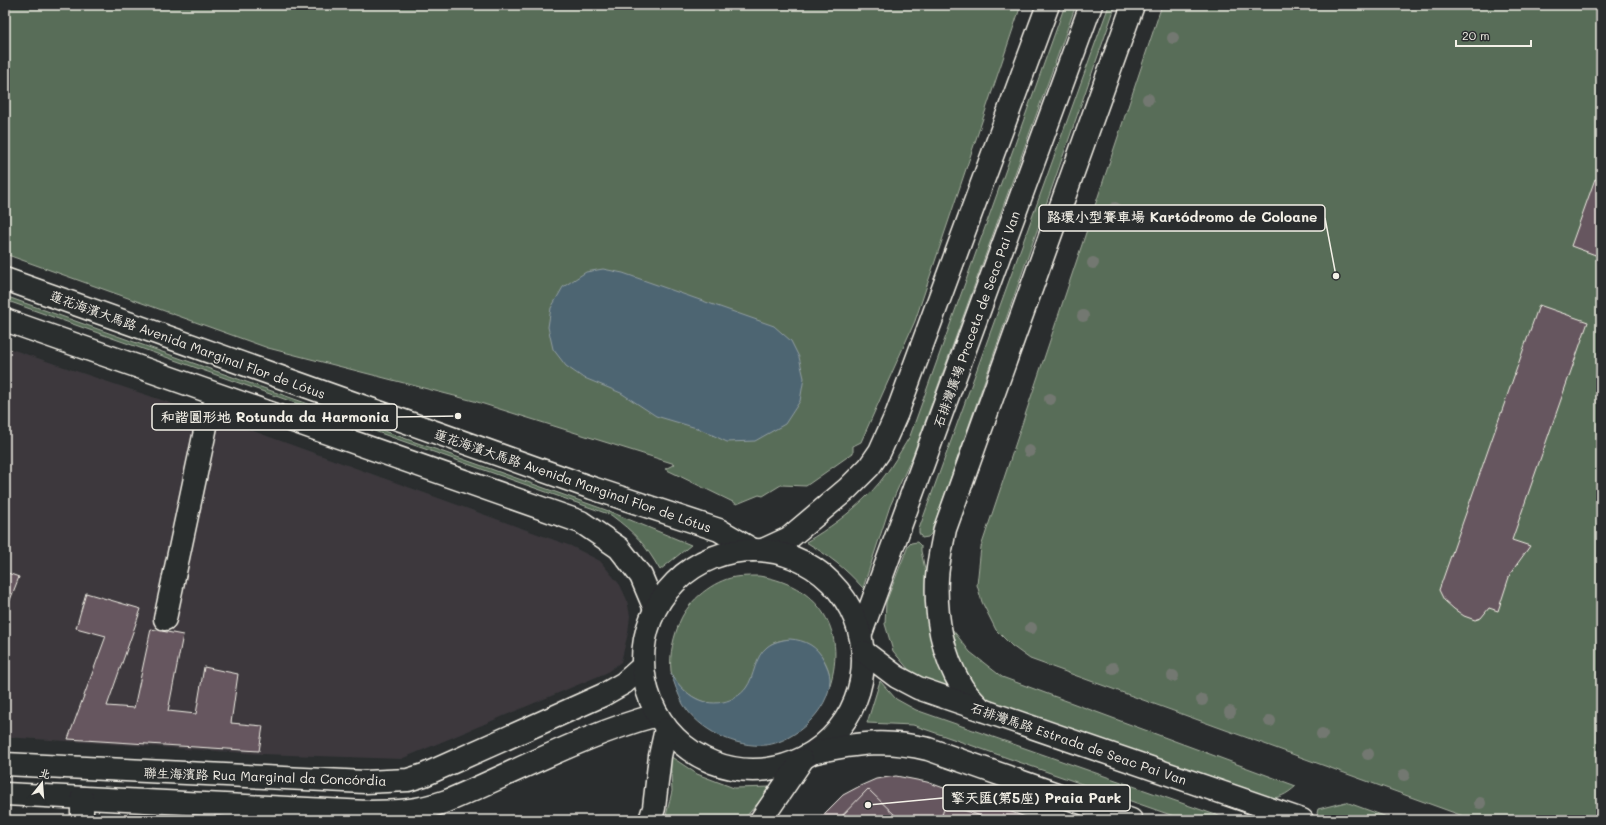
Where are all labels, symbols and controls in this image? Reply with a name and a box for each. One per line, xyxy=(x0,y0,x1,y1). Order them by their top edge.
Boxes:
scale bar xyxy=(1456,22,1531,48)
text: 20 m xyxy=(1462,27,1490,43)
callout: 路環小型賽車場 Kartódromo de Coloane xyxy=(1039,205,1325,231)
text: 路環小型賽車場 Kartódromo de Coloane xyxy=(1047,207,1317,226)
street label: 石排灣廣場 Praceta de Seac Pai Van xyxy=(929,209,1023,429)
street label: 蓮花海濱大馬路 Avenida Marginal Flor de Lótus xyxy=(48,286,328,402)
callout: 和諧圓形地 Rotunda da Harmonia xyxy=(152,404,397,430)
text: 和諧圓形地 Rotunda da Harmonia xyxy=(161,407,390,426)
street label: 蓮花海濱大馬路 Avenida Marginal Flor de Lótus xyxy=(432,424,714,536)
street label: 石排灣馬路 Estrada de Seac Pai Van xyxy=(969,698,1189,788)
north arrow xyxy=(22,763,62,803)
street label: 聯生海濱路 Rua Marginal da Concórdia xyxy=(143,763,387,789)
text: 北 xyxy=(38,764,53,782)
callout: 擎天匯(第5座) Praia Park xyxy=(943,785,1130,811)
text: 擎天匯(第5座) Praia Park xyxy=(951,788,1121,807)

